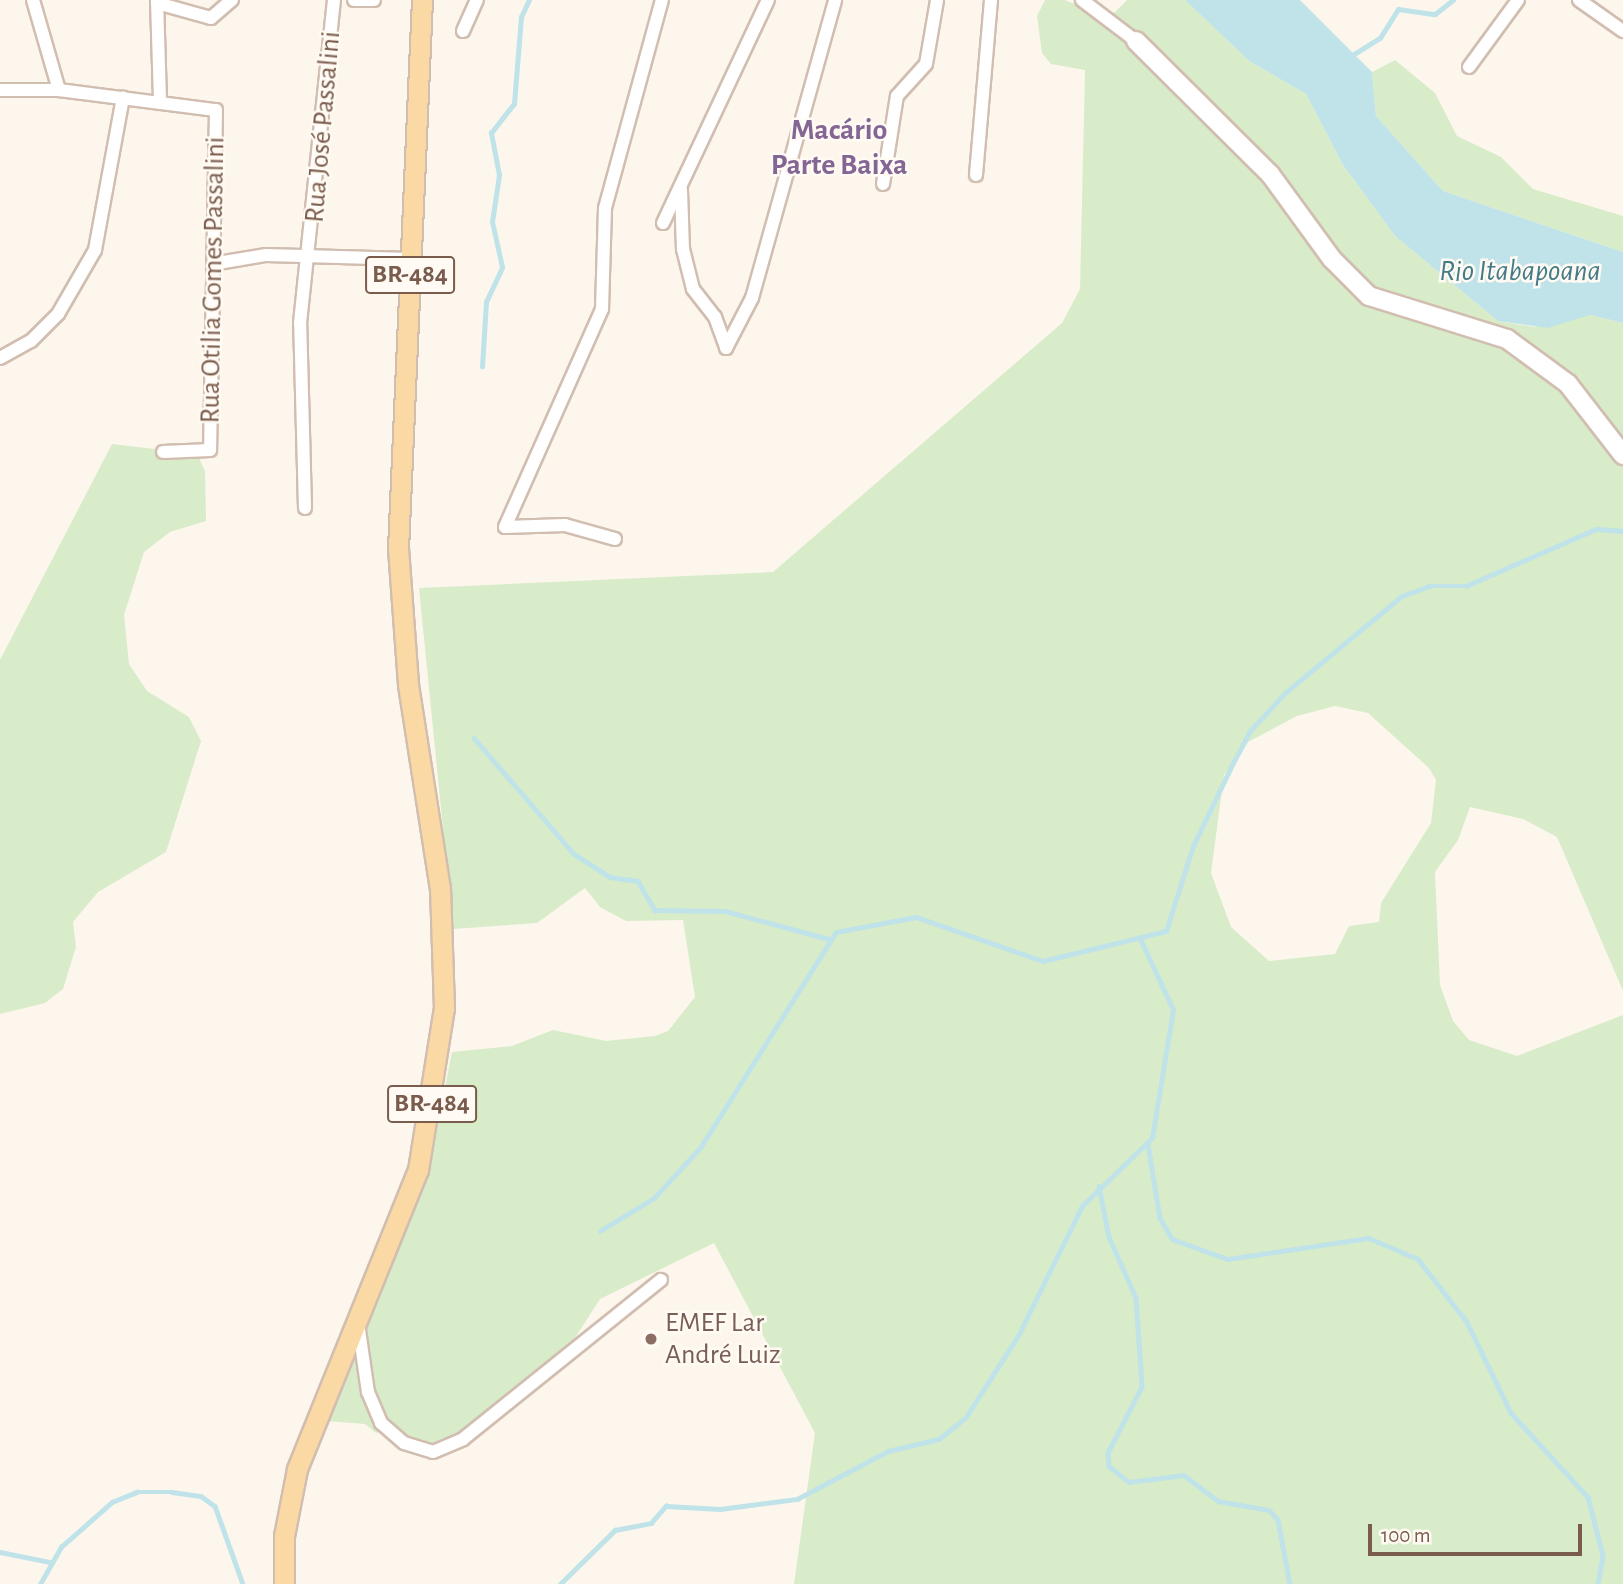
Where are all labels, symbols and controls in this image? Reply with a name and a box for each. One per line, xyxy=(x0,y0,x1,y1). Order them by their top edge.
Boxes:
street label: Rua José Passalini xyxy=(298,30,348,224)
district label: Macário Parte Baixa xyxy=(771,112,907,182)
street label: Rua Otilia Gomes Passalini xyxy=(194,136,232,424)
road number: BR-484 xyxy=(364,252,456,298)
water label: Rio Itabapoana xyxy=(1439,253,1601,289)
road number: BR-484 xyxy=(386,1082,478,1126)
place label: EMEF Lar André Luiz xyxy=(665,1306,781,1372)
marker: EMEF Lar André Luiz xyxy=(643,1331,659,1347)
scale bar xyxy=(1371,1510,1584,1554)
text: 100 m xyxy=(1381,1525,1431,1546)

